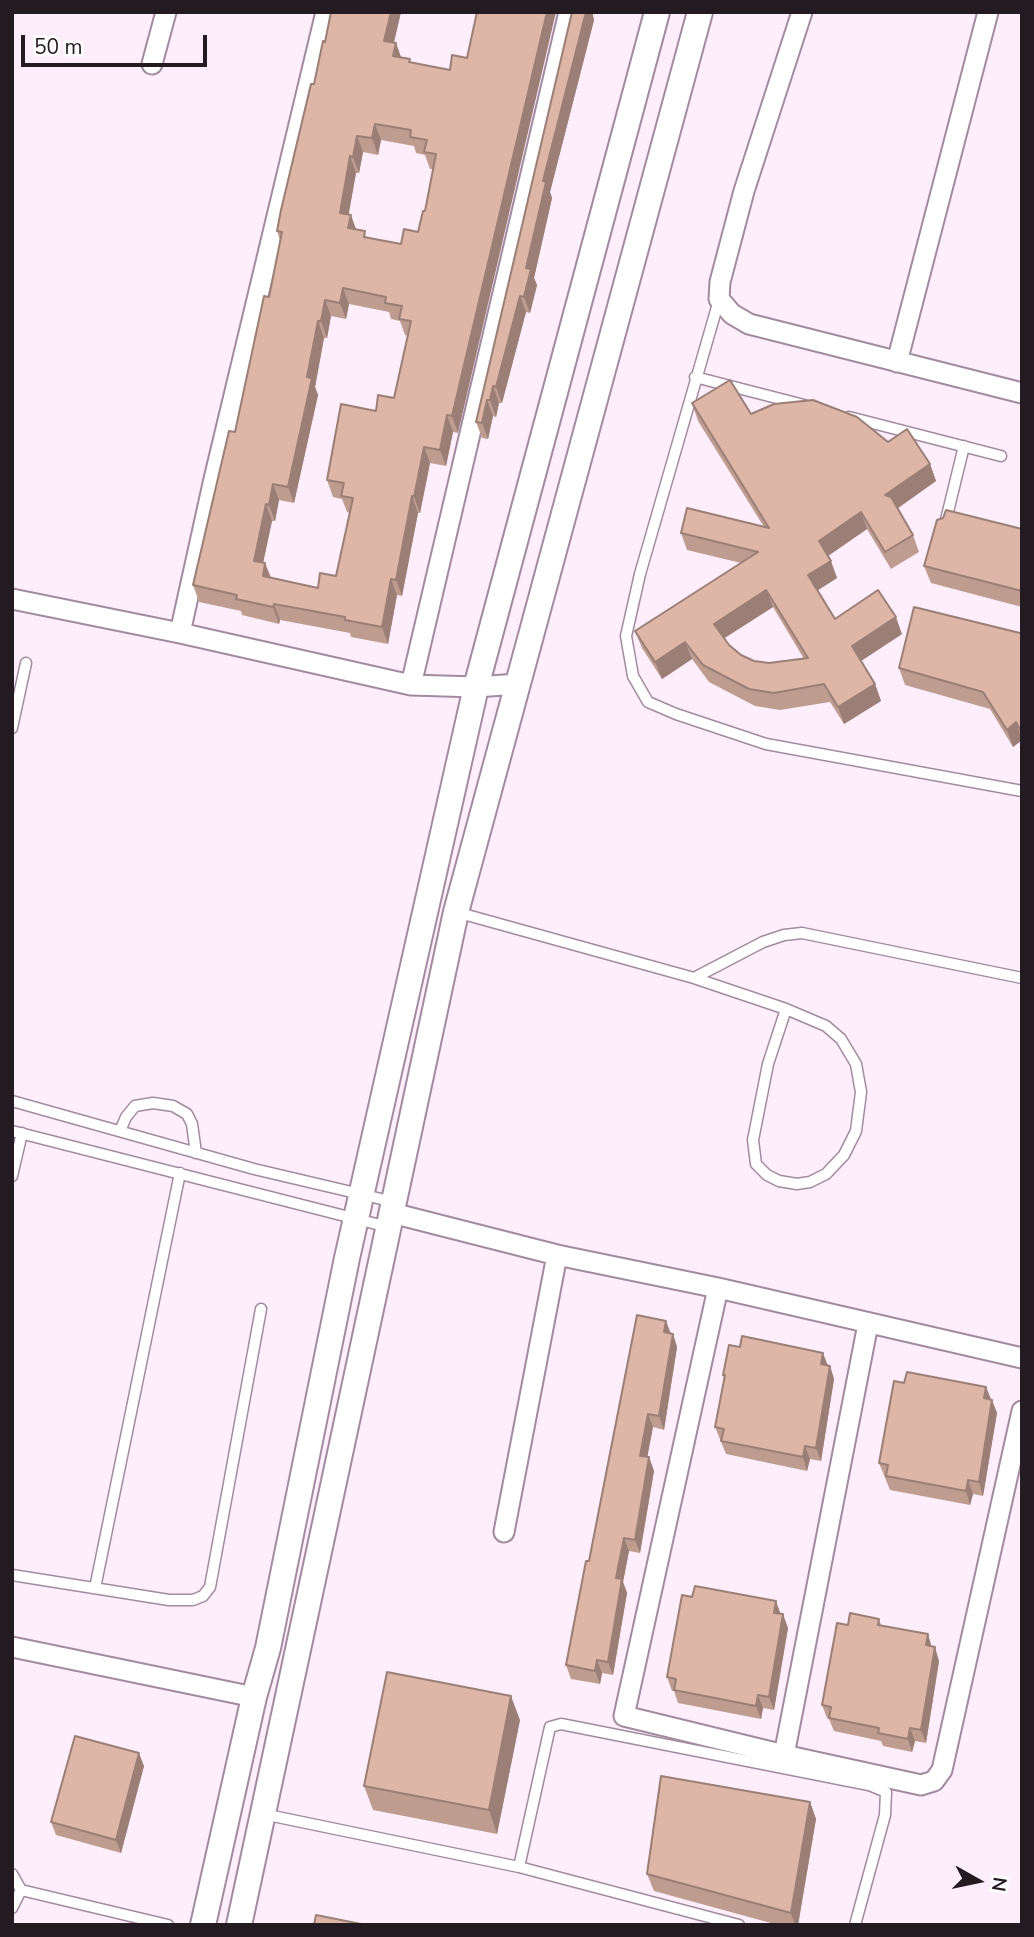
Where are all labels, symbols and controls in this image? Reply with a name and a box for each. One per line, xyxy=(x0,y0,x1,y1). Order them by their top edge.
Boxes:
scale bar xyxy=(24,21,210,65)
text: 50 m xyxy=(34,33,83,61)
north arrow xyxy=(943,1846,1013,1916)
text: N xyxy=(985,1875,1013,1893)

